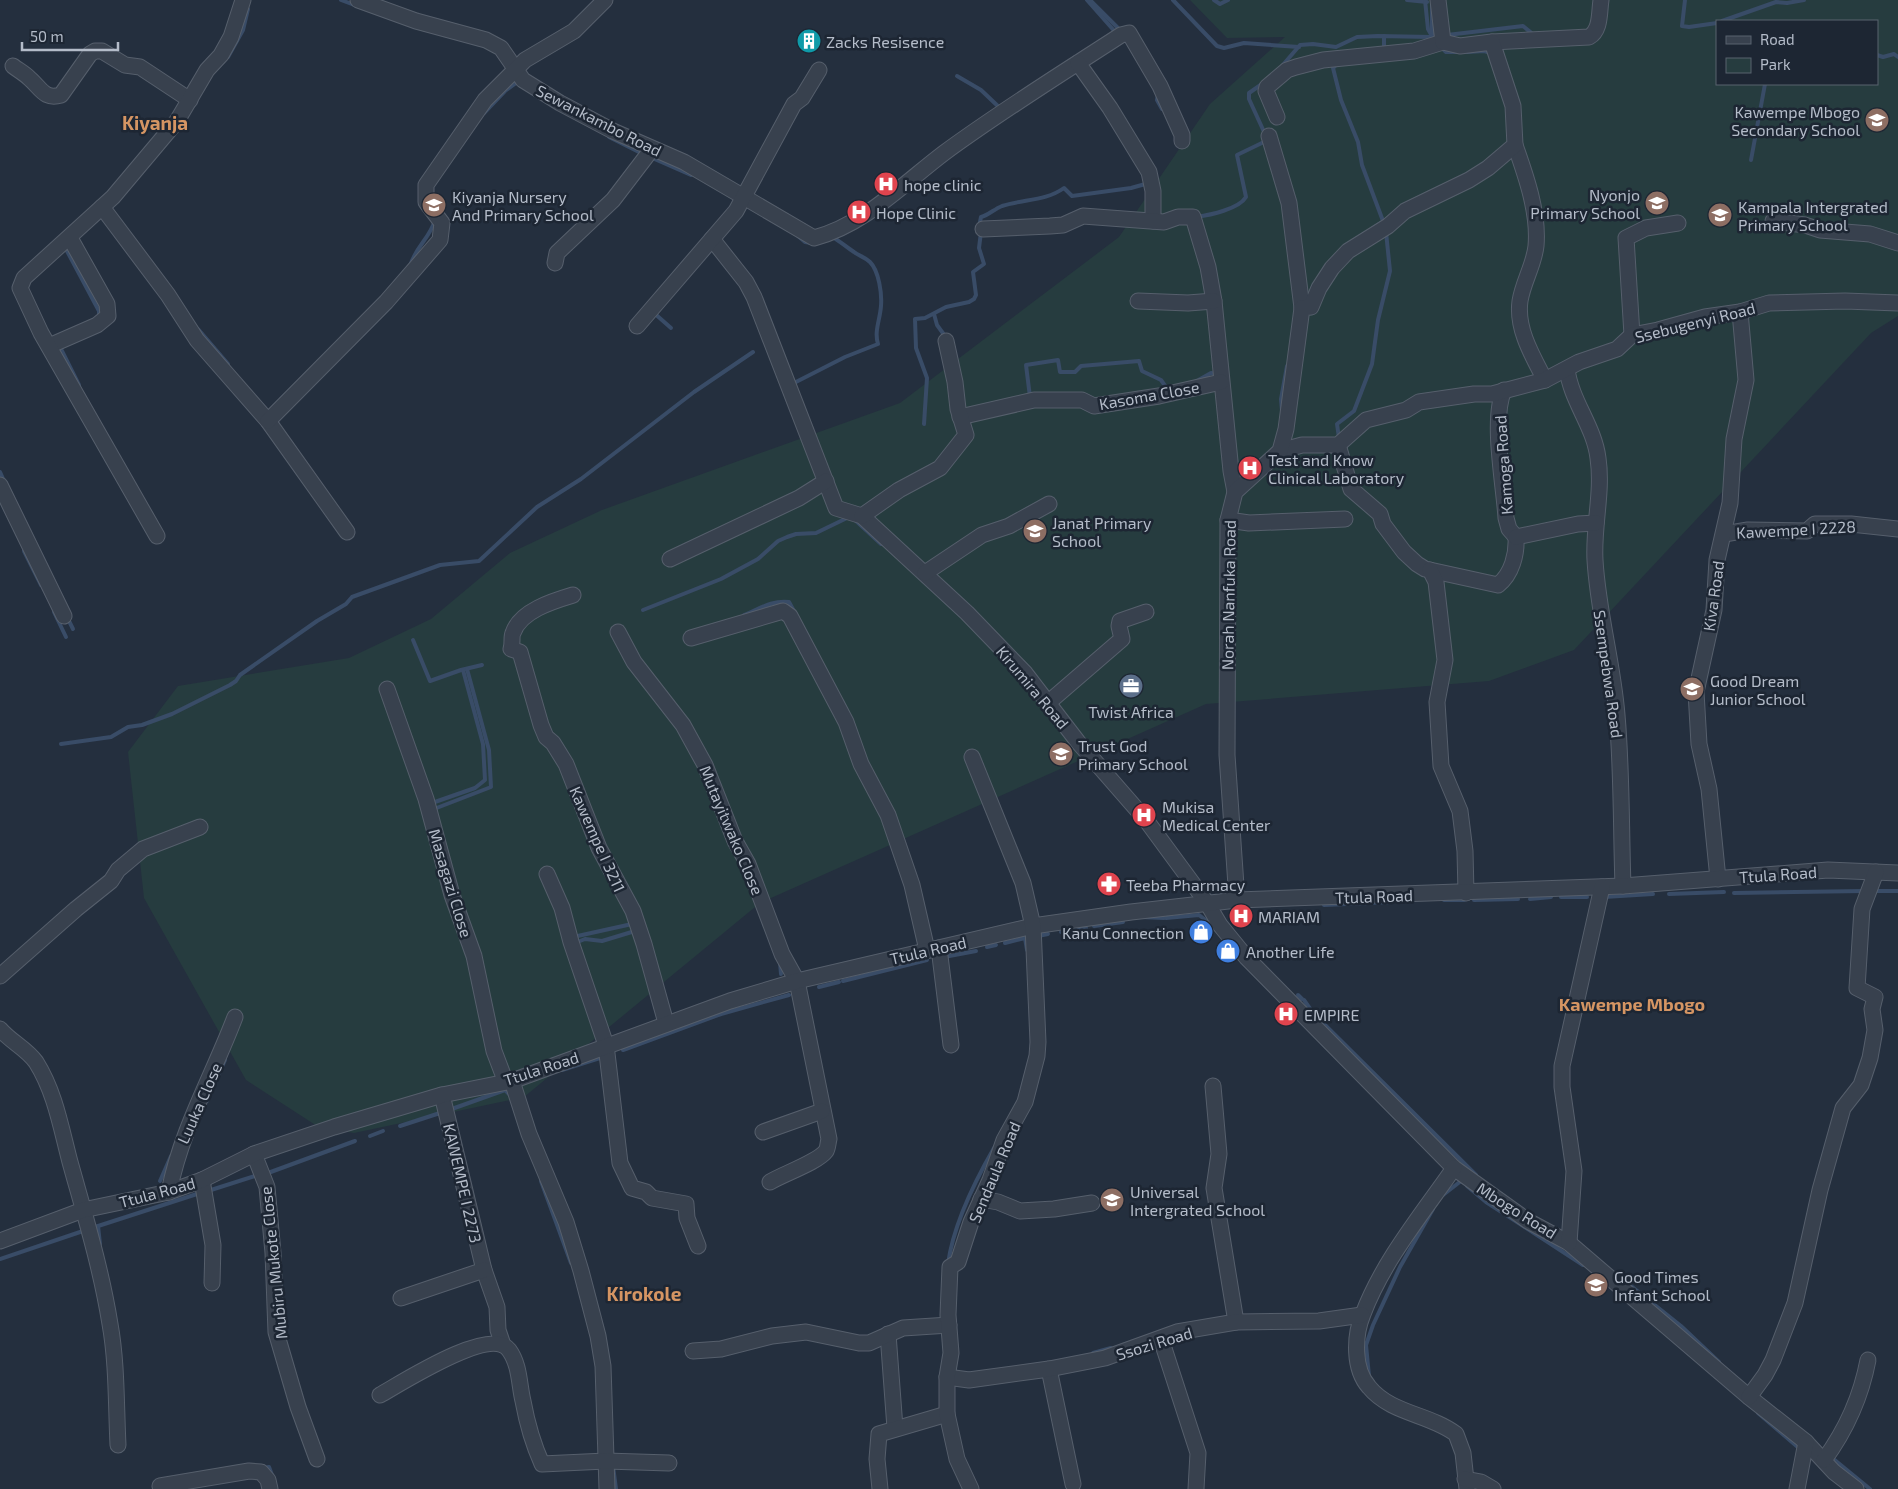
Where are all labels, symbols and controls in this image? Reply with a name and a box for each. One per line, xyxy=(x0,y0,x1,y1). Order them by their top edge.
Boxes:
scale bar xyxy=(22,20,119,52)
legend xyxy=(1716,20,1878,85)
text: 50 m xyxy=(30,27,64,45)
building icon: Zacks Resisence xyxy=(796,28,822,54)
text: Road xyxy=(1760,30,1795,48)
place label: Zacks Resisence xyxy=(826,32,944,51)
text: Park xyxy=(1760,55,1791,73)
street label: Sewankambo Road xyxy=(533,80,665,160)
place label: Kawempe Mbogo Secondary School xyxy=(1731,102,1860,139)
school or university icon: Kawempe Mbogo Secondary School xyxy=(1864,107,1890,133)
district label: Kiyanja xyxy=(122,111,188,135)
hospital icon: hope clinic xyxy=(873,171,899,197)
place label: hope clinic xyxy=(904,175,982,194)
place label: Nyonjo Primary School xyxy=(1530,185,1640,222)
place label: Kiyanja Nursery And Primary School xyxy=(452,187,594,224)
school or university icon: Nyonjo Primary School xyxy=(1644,190,1670,216)
school or university icon: Kiyanja Nursery And Primary School xyxy=(421,192,447,218)
place label: Kampala Intergrated Primary School xyxy=(1738,197,1888,234)
hospital icon: Hope Clinic xyxy=(846,199,872,225)
school or university icon: Kampala Intergrated Primary School xyxy=(1707,202,1733,228)
place label: Hope Clinic xyxy=(876,203,956,222)
street label: Ssebugenyi Road xyxy=(1633,298,1757,346)
street label: Kasoma Close xyxy=(1097,377,1201,413)
street label: Kamoga Road xyxy=(1490,415,1516,515)
place label: Test and Know Clinical Laboratory xyxy=(1268,450,1405,487)
hospital icon: Test and Know Clinical Laboratory xyxy=(1237,455,1263,481)
place label: Janat Primary School xyxy=(1052,513,1152,550)
street label: Kawempe I 2228 xyxy=(1736,516,1856,542)
school or university icon: Janat Primary School xyxy=(1022,518,1048,544)
street label: Norah Nanfuka Road xyxy=(1217,520,1239,670)
street label: Kiva Road xyxy=(1699,560,1727,632)
street label: Ssempebwa Road xyxy=(1591,609,1627,739)
street label: Kirumira Road xyxy=(993,642,1073,732)
place label: Good Dream Junior School xyxy=(1710,671,1806,708)
office icon: Twist Africa xyxy=(1118,673,1144,699)
school or university icon: Good Dream Junior School xyxy=(1679,676,1705,702)
place label: Twist Africa xyxy=(1088,702,1174,721)
place label: Trust God Primary School xyxy=(1078,736,1188,773)
school or university icon: Trust God Primary School xyxy=(1048,741,1074,767)
street label: Mutayitwako Close xyxy=(696,762,768,898)
street label: Kawempe I 3211 xyxy=(566,783,630,895)
place label: Mukisa Medical Center xyxy=(1162,797,1271,834)
hospital icon: Mukisa Medical Center xyxy=(1131,802,1157,828)
street label: Masagazi Close xyxy=(425,826,477,940)
street label: Ttula Road xyxy=(1738,862,1818,886)
pharmacy icon: Teeba Pharmacy xyxy=(1096,871,1122,897)
place label: Teeba Pharmacy xyxy=(1126,875,1246,894)
street label: Ttula Road xyxy=(1335,885,1413,907)
hospital icon: MARIAM xyxy=(1228,903,1254,929)
place label: MARIAM xyxy=(1258,907,1320,926)
shop icon: Kanu Connection xyxy=(1188,919,1214,945)
place label: Kanu Connection xyxy=(1062,923,1184,942)
street label: Ttula Road xyxy=(888,932,968,968)
shop icon: Another Life xyxy=(1215,938,1241,964)
place label: Another Life xyxy=(1246,942,1335,961)
district label: Kawempe Mbogo xyxy=(1559,993,1705,1015)
hospital icon: EMPIRE xyxy=(1273,1001,1299,1027)
place label: EMPIRE xyxy=(1304,1005,1360,1024)
street label: Ttula Road xyxy=(501,1047,581,1089)
street label: Luuka Close xyxy=(173,1060,225,1146)
street label: Sendaula Road xyxy=(964,1119,1024,1225)
street label: KAWEMPE I 2273 xyxy=(440,1121,486,1245)
street label: Ttula Road xyxy=(117,1173,197,1211)
street label: Mbogo Road xyxy=(1474,1178,1560,1242)
place label: Universal Intergrated School xyxy=(1130,1182,1265,1219)
street label: Mubiru Mukote Close xyxy=(256,1186,290,1340)
school or university icon: Universal Intergrated School xyxy=(1099,1187,1125,1213)
place label: Good Times Infant School xyxy=(1614,1267,1711,1304)
school or university icon: Good Times Infant School xyxy=(1583,1272,1609,1298)
district label: Kirokole xyxy=(607,1282,682,1305)
street label: Ssozi Road xyxy=(1114,1322,1194,1364)

